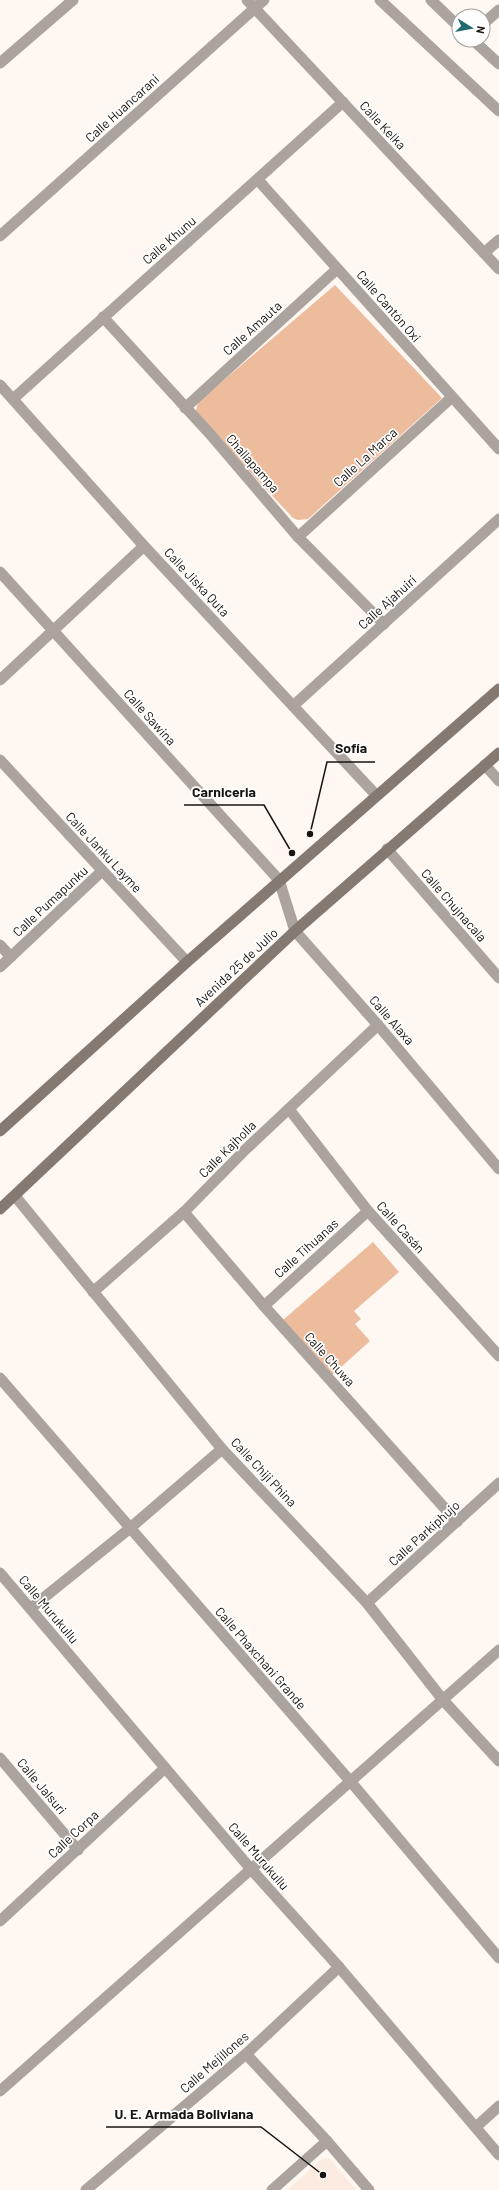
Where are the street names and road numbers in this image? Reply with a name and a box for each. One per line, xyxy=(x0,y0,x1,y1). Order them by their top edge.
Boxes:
street label: Calle Huancarani xyxy=(82,71,162,145)
street label: Calle Kelka xyxy=(356,97,410,153)
street label: Calle Khunu xyxy=(139,212,199,268)
street label: Calle Cantón Oxi xyxy=(353,267,425,345)
street label: Calle Amauta xyxy=(219,297,285,359)
street label: Calle La Marca xyxy=(330,424,400,490)
street label: Challapampa xyxy=(223,430,283,496)
street label: Calle Jiska Quta xyxy=(161,544,233,620)
street label: Calle Ajahuiri xyxy=(355,572,419,632)
street label: Calle Sawina xyxy=(120,685,180,749)
street label: Calle Janku Layme xyxy=(62,808,146,896)
street label: Calle Pumapunku xyxy=(9,862,91,940)
street label: Calle Chujnacala xyxy=(418,865,490,945)
street label: Avenida 25 de Julio xyxy=(191,924,281,1010)
street label: Calle Alaxa xyxy=(366,992,418,1048)
street label: Calle Kajholla xyxy=(195,1117,259,1181)
street label: Calle Casán xyxy=(374,1198,428,1256)
street label: Calle Tihuanas xyxy=(271,1215,341,1281)
street label: Calle Chuwa xyxy=(301,1328,359,1390)
street label: Calle Chiji Phina xyxy=(228,1434,300,1510)
street label: Calle Parkiphujo xyxy=(385,1497,463,1569)
street label: Calle Murukullu xyxy=(16,1572,82,1646)
street label: Calle Phaxchani Grande xyxy=(212,1603,310,1713)
street label: Calle Jalsuri xyxy=(14,1755,70,1817)
street label: Calle Corpa xyxy=(44,1807,102,1861)
street label: Calle Murukullu xyxy=(225,1819,293,1893)
street label: Calle Mejillones xyxy=(176,2028,252,2096)

